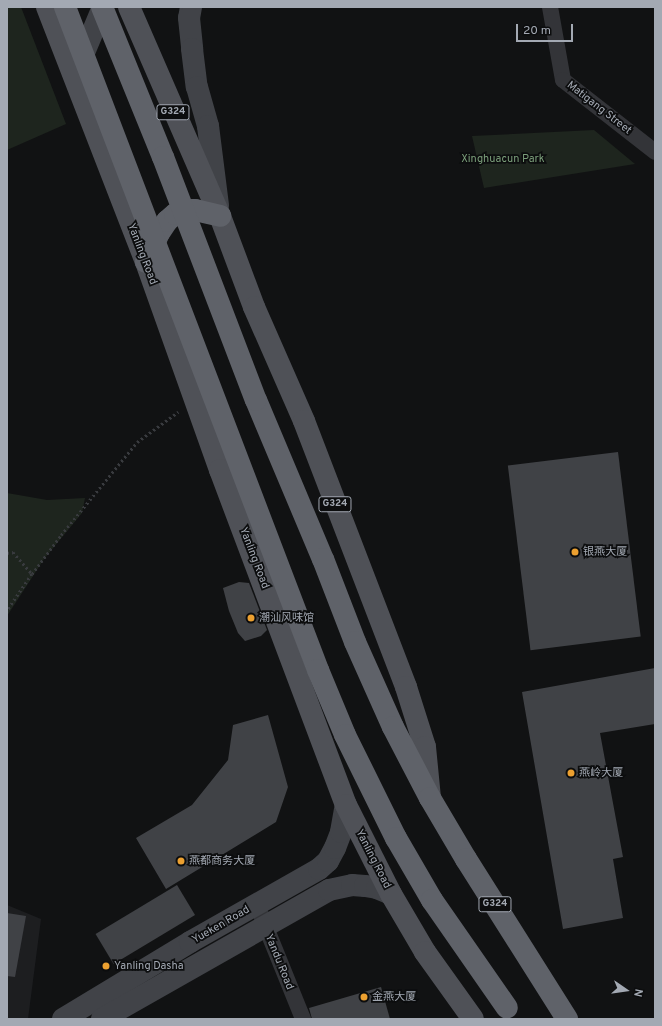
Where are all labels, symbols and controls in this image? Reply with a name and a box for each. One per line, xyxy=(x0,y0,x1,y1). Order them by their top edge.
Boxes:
scale bar xyxy=(518,16,575,42)
text: 20 m xyxy=(523,23,551,39)
street label: Matigang Street xyxy=(564,79,634,137)
road number: G324 xyxy=(156,104,190,120)
park label: Xinghuacun Park xyxy=(461,152,545,166)
street label: Yanling Road xyxy=(124,221,160,287)
road number: G324 xyxy=(318,496,352,512)
street label: Yanling Road xyxy=(236,525,272,591)
place label: 银燕大厦 xyxy=(583,545,627,559)
marker: 银燕大厦 xyxy=(570,547,580,557)
place label: 潮汕风味馆 xyxy=(259,611,314,625)
marker: 潮汕风味馆 xyxy=(246,613,256,623)
place label: 燕岭大厦 xyxy=(579,766,623,780)
marker: 燕岭大厦 xyxy=(566,768,576,778)
street label: Yanling Road xyxy=(352,827,394,891)
place label: 燕都商务大厦 xyxy=(189,854,255,868)
marker: 燕都商务大厦 xyxy=(176,856,186,866)
road number: G324 xyxy=(478,896,512,912)
street label: Yueken Road xyxy=(190,903,252,947)
street label: Yandu Road xyxy=(262,932,296,992)
place label: Yanling Dasha xyxy=(114,959,183,973)
marker: Yanling Dasha xyxy=(101,961,111,971)
north arrow xyxy=(606,970,646,1010)
text: N xyxy=(630,987,645,998)
place label: 金燕大厦 xyxy=(372,990,416,1004)
marker: 金燕大厦 xyxy=(359,992,369,1002)

